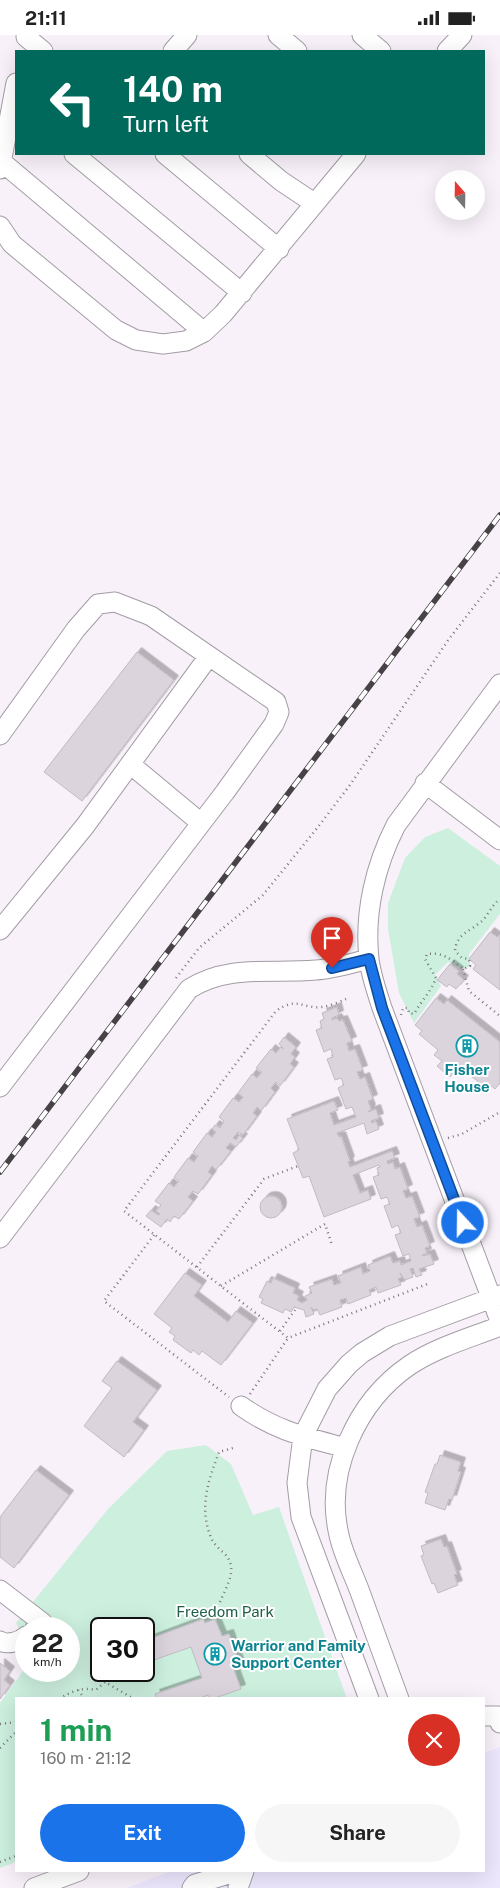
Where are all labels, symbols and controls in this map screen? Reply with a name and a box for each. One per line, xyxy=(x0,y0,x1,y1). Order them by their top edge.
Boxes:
text: 21:11 xyxy=(25,7,67,29)
text: 140 m xyxy=(123,69,223,110)
icon: left xyxy=(40,70,105,135)
text: Turn left xyxy=(123,111,209,137)
north arrow xyxy=(435,170,485,220)
map controls xyxy=(435,170,485,220)
pin xyxy=(311,917,353,968)
icon: arrive xyxy=(318,924,346,952)
building icon: Fisher House xyxy=(455,1034,479,1058)
place label: Fisher House xyxy=(444,1061,490,1095)
position arrow xyxy=(436,1196,488,1248)
park label: Freedom Park xyxy=(176,1603,274,1620)
speed limit sign: 30 xyxy=(90,1617,155,1682)
text: 22 xyxy=(32,1628,63,1658)
place label: Warrior and Family Support Center xyxy=(231,1637,366,1671)
building icon: Warrior and Family Support Center xyxy=(203,1642,227,1666)
text: km/h xyxy=(33,1655,62,1669)
text: 1 min xyxy=(40,1712,112,1748)
button: close xyxy=(408,1714,460,1766)
text: 160 m · 21:12 xyxy=(40,1749,131,1768)
button: Exit xyxy=(40,1804,245,1862)
button: Share xyxy=(255,1804,460,1862)

